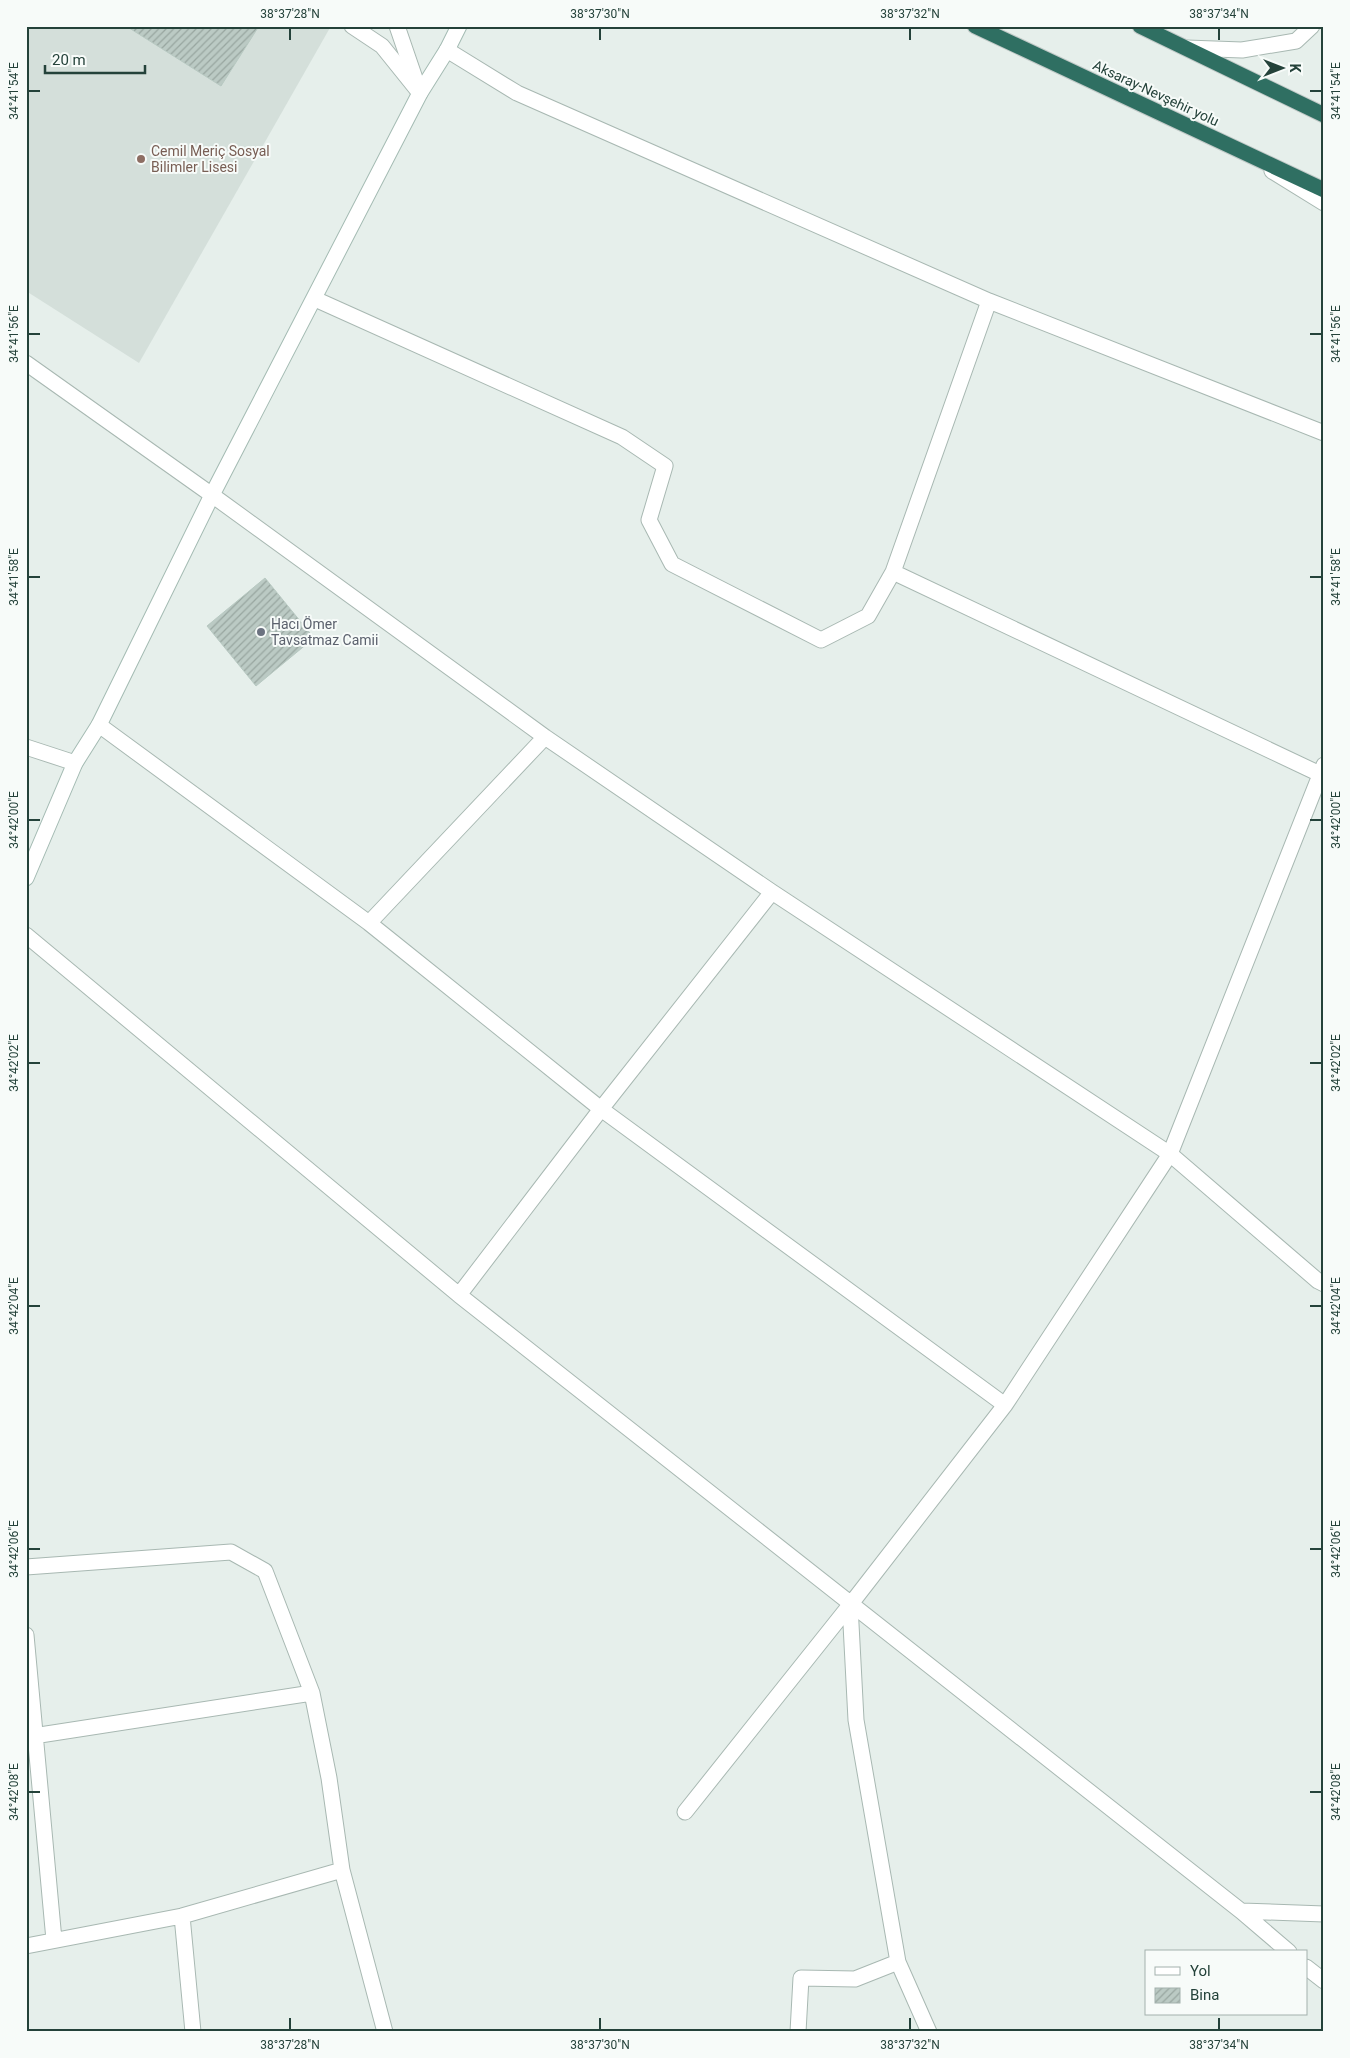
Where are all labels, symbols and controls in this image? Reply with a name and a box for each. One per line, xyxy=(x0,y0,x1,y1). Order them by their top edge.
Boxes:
text: 38°37'28"N xyxy=(260,7,320,21)
text: 38°37'30"N xyxy=(570,7,630,21)
text: 38°37'32"N xyxy=(880,7,940,21)
text: 38°37'34"N xyxy=(1189,7,1249,21)
scale bar xyxy=(45,42,145,74)
north arrow xyxy=(1258,42,1308,92)
text: 20 m xyxy=(52,51,86,69)
street label: Aksaray-Nevşehir yolu xyxy=(1090,57,1222,129)
text: 34°41'54"E xyxy=(7,62,21,120)
text: 34°41'54"E xyxy=(1329,62,1343,120)
text: K xyxy=(1287,64,1303,73)
place label: Cemil Meriç Sosyal Bilimler Lisesi xyxy=(151,143,270,175)
marker: Cemil Meriç Sosyal Bilimler Lisesi xyxy=(135,153,147,165)
text: 34°41'56"E xyxy=(7,305,21,363)
text: 34°41'56"E xyxy=(1329,305,1343,363)
text: 34°41'58"E xyxy=(7,548,21,606)
text: 34°41'58"E xyxy=(1329,548,1343,606)
place label: Hacı Ömer Tavsatmaz Camii xyxy=(271,616,378,648)
marker: Hacı Ömer Tavsatmaz Camii xyxy=(255,626,267,638)
text: 34°42'00"E xyxy=(7,791,21,849)
text: 34°42'00"E xyxy=(1329,791,1343,849)
text: 34°42'02"E xyxy=(7,1034,21,1092)
text: 34°42'02"E xyxy=(1329,1034,1343,1092)
text: 34°42'04"E xyxy=(7,1277,21,1335)
text: 34°42'04"E xyxy=(1329,1277,1343,1335)
text: 34°42'06"E xyxy=(7,1520,21,1578)
text: 34°42'06"E xyxy=(1329,1520,1343,1578)
text: 34°42'08"E xyxy=(7,1763,21,1821)
text: 34°42'08"E xyxy=(1329,1763,1343,1821)
legend xyxy=(1145,1950,1308,2016)
text: Yol xyxy=(1190,1962,1211,1980)
text: Bina xyxy=(1190,1986,1219,2004)
text: 38°37'28"N xyxy=(260,2038,320,2052)
text: 38°37'30"N xyxy=(570,2038,630,2052)
text: 38°37'32"N xyxy=(880,2038,940,2052)
text: 38°37'34"N xyxy=(1189,2038,1249,2052)

